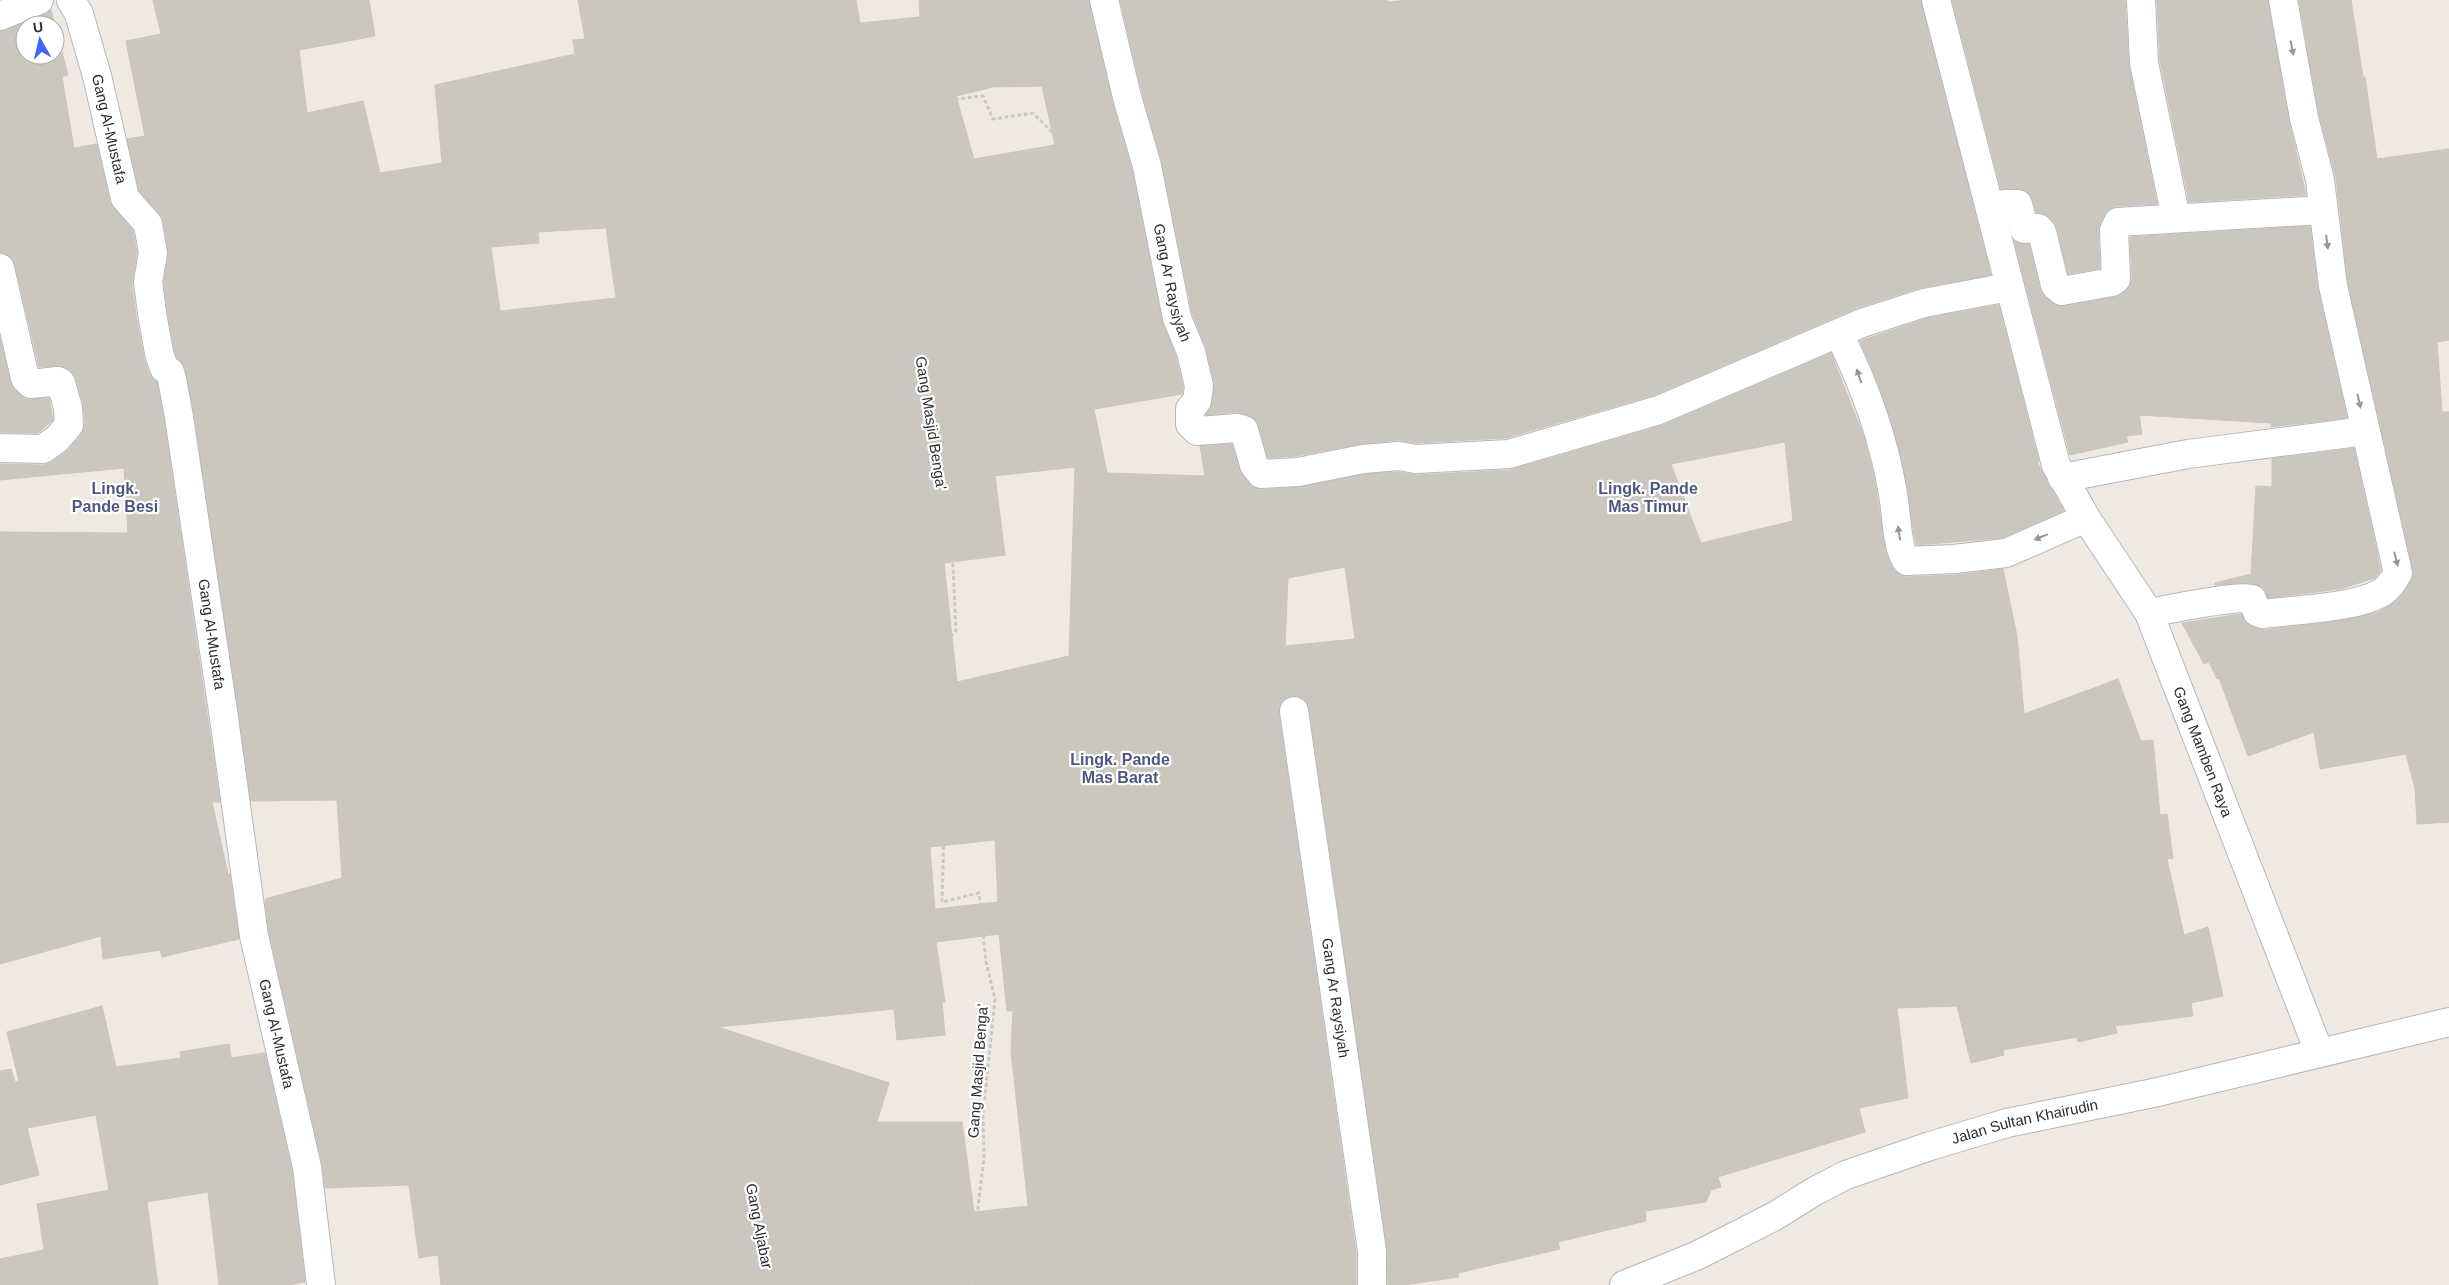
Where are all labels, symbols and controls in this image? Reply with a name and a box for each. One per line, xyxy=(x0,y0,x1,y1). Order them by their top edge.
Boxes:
north arrow xyxy=(15,15,65,65)
text: U xyxy=(32,18,44,36)
one-way arrow xyxy=(2289,40,2297,56)
street label: Gang Al-Mustafa xyxy=(89,72,131,186)
street label: Gang Ar Raysiyah xyxy=(1151,222,1195,344)
one-way arrow xyxy=(2323,234,2331,250)
street label: Gang Masjid Benga' xyxy=(913,355,950,491)
one-way arrow xyxy=(1854,369,1862,384)
one-way arrow xyxy=(2355,394,2363,409)
district label: Lingk. Pande Besi xyxy=(72,480,158,515)
district label: Lingk. Pande Mas Timur xyxy=(1598,480,1698,515)
one-way arrow xyxy=(1895,525,1903,541)
one-way arrow xyxy=(2034,534,2048,542)
one-way arrow xyxy=(2392,552,2400,567)
street label: Gang Al-Mustafa xyxy=(195,578,229,691)
street label: Gang Mamben Raya xyxy=(2170,684,2236,820)
district label: Lingk. Pande Mas Barat xyxy=(1070,751,1170,786)
street label: Gang Ar Raysiyah xyxy=(1319,937,1353,1059)
street label: Gang Al-Mustafa xyxy=(256,977,298,1091)
street label: Gang Masjid Benga' xyxy=(964,1003,991,1139)
street label: Jalan Sultan Khairudin xyxy=(1949,1096,2099,1147)
street label: Gang Aljabar xyxy=(743,1182,776,1270)

